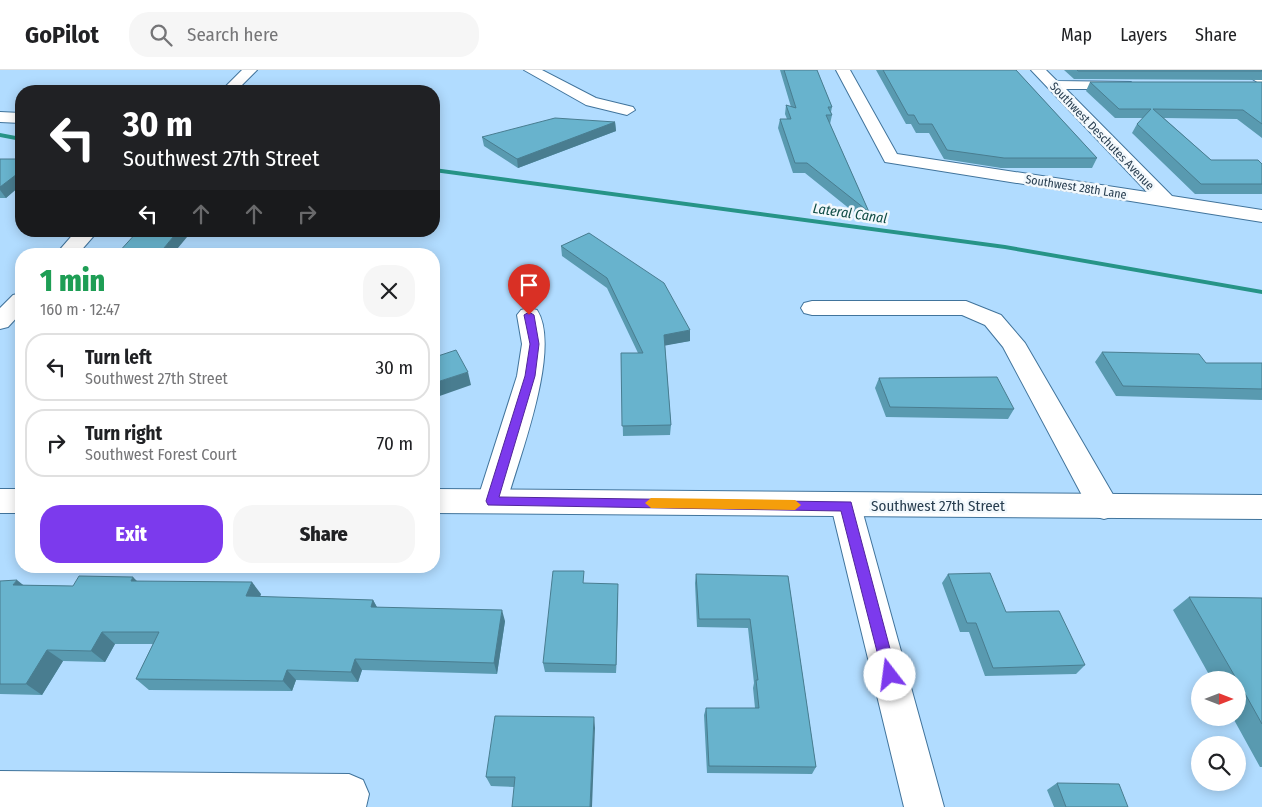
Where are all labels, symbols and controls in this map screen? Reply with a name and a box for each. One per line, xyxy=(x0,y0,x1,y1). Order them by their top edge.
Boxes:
search box xyxy=(129,12,479,57)
text: GoPilot xyxy=(25,21,99,49)
icon: search xyxy=(147,21,175,49)
text: Search here xyxy=(187,23,279,46)
text: Map xyxy=(1061,24,1092,46)
text: Layers xyxy=(1120,24,1167,46)
text: Share xyxy=(1195,24,1237,46)
street label: Southwest Deschutes Avenue xyxy=(1047,79,1157,193)
text: 30 m xyxy=(123,103,193,145)
icon: left xyxy=(40,105,105,170)
text: Southwest 27th Street xyxy=(123,145,319,172)
street label: Southwest 28th Lane xyxy=(1024,172,1128,202)
icon: left xyxy=(134,200,162,228)
icon: ahead xyxy=(187,200,215,228)
icon: ahead xyxy=(240,200,268,228)
icon: right xyxy=(293,200,321,228)
water label: Lateral Canal xyxy=(812,200,889,227)
text: 1 min xyxy=(40,263,105,299)
pin xyxy=(508,264,550,315)
button: close xyxy=(363,265,415,317)
icon: arrive xyxy=(515,271,543,299)
text: 160 m · 12:47 xyxy=(40,300,120,319)
text: Turn left xyxy=(85,346,152,369)
icon: left xyxy=(42,353,70,381)
text: 30 m xyxy=(375,356,413,379)
text: Southwest 27th Street xyxy=(85,369,228,388)
text: Turn right xyxy=(85,422,162,445)
icon: right xyxy=(42,429,70,457)
text: 70 m xyxy=(377,432,413,455)
text: Southwest Forest Court xyxy=(85,445,237,464)
street label: Southwest 27th Street xyxy=(871,497,1005,515)
button: Exit xyxy=(40,505,223,563)
button: Share xyxy=(233,505,415,563)
position arrow xyxy=(863,648,915,700)
north arrow xyxy=(1191,671,1246,726)
map controls xyxy=(1191,671,1246,791)
button: search xyxy=(1191,736,1246,791)

